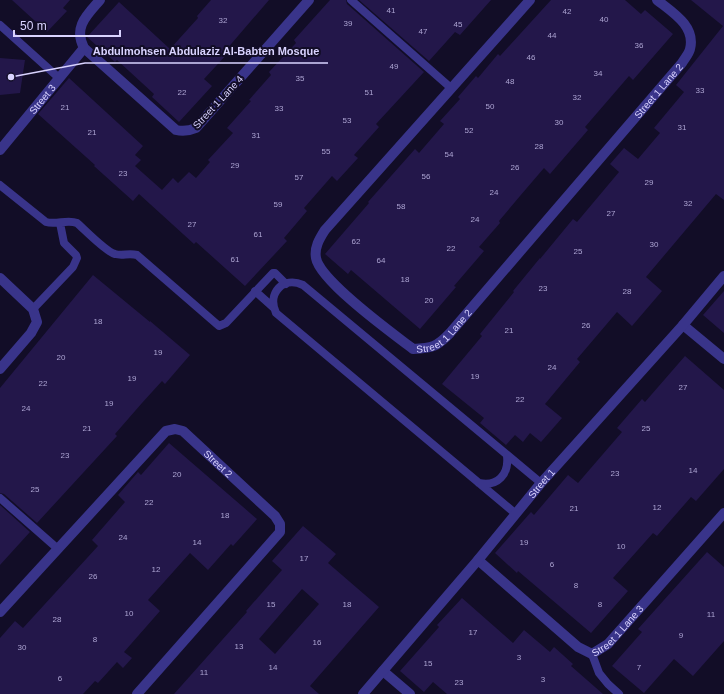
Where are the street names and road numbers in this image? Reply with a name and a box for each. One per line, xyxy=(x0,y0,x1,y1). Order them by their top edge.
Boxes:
street label: Street 1 Lane 2 xyxy=(632,61,685,120)
street label: Street 1 Lane 4 xyxy=(191,73,246,131)
street label: Street 3 xyxy=(27,82,58,116)
street label: Street 1 Lane 2 xyxy=(416,307,474,354)
street label: Street 2 xyxy=(202,448,235,480)
street label: Street 1 xyxy=(526,466,557,500)
street label: Street 1 Lane 3 xyxy=(590,602,646,658)

